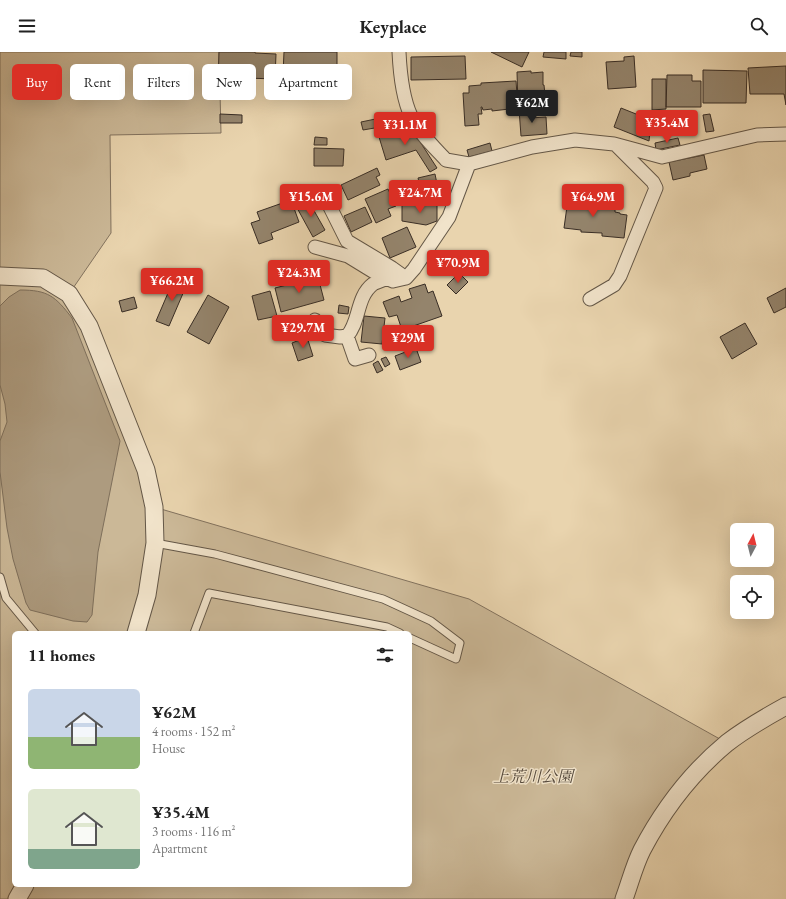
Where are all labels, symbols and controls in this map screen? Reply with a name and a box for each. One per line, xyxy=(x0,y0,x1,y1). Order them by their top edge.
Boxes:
icon: menu xyxy=(16,15,38,37)
text: Keyplace xyxy=(359,15,427,38)
icon: search xyxy=(748,15,770,37)
chip: Buy xyxy=(12,64,62,100)
chip: Rent xyxy=(70,64,125,100)
chip: Filters xyxy=(133,64,194,100)
chip: New xyxy=(202,64,256,100)
chip: Apartment xyxy=(264,64,352,100)
pin: ¥62M xyxy=(508,90,556,124)
text: ¥62M xyxy=(515,94,549,111)
pin: ¥35.4M xyxy=(634,110,700,144)
pin: ¥31.1M xyxy=(372,112,438,146)
text: ¥35.4M xyxy=(645,114,689,131)
text: ¥31.1M xyxy=(383,116,427,133)
pin: ¥24.7M xyxy=(387,180,453,214)
pin: ¥15.6M xyxy=(278,184,344,218)
text: ¥24.7M xyxy=(398,184,442,201)
pin: ¥64.9M xyxy=(560,184,626,218)
text: ¥15.6M xyxy=(289,188,333,205)
text: ¥64.9M xyxy=(571,188,615,205)
pin: ¥70.9M xyxy=(425,250,491,284)
text: ¥70.9M xyxy=(436,254,480,271)
pin: ¥24.3M xyxy=(266,260,332,294)
text: ¥24.3M xyxy=(277,264,321,281)
pin: ¥66.2M xyxy=(139,268,205,302)
text: ¥66.2M xyxy=(150,272,194,289)
pin: ¥29.7M xyxy=(270,315,336,349)
text: ¥29.7M xyxy=(281,319,325,336)
pin: ¥29M xyxy=(384,325,432,359)
text: ¥29M xyxy=(391,329,425,346)
north arrow xyxy=(730,523,774,567)
map controls xyxy=(730,523,774,619)
button: locate xyxy=(730,575,774,619)
text: 11 homes xyxy=(28,644,95,666)
icon: filters xyxy=(374,644,396,666)
text: ¥62M xyxy=(152,701,197,723)
icon: home xyxy=(60,705,108,753)
text: 4 rooms · 152 m² xyxy=(152,723,236,740)
text: House xyxy=(152,740,185,757)
park label: 上荒川公園 xyxy=(493,766,576,787)
text: ¥35.4M xyxy=(152,801,210,823)
icon: home xyxy=(60,805,108,853)
text: 3 rooms · 116 m² xyxy=(152,823,236,840)
text: Apartment xyxy=(152,840,207,857)

